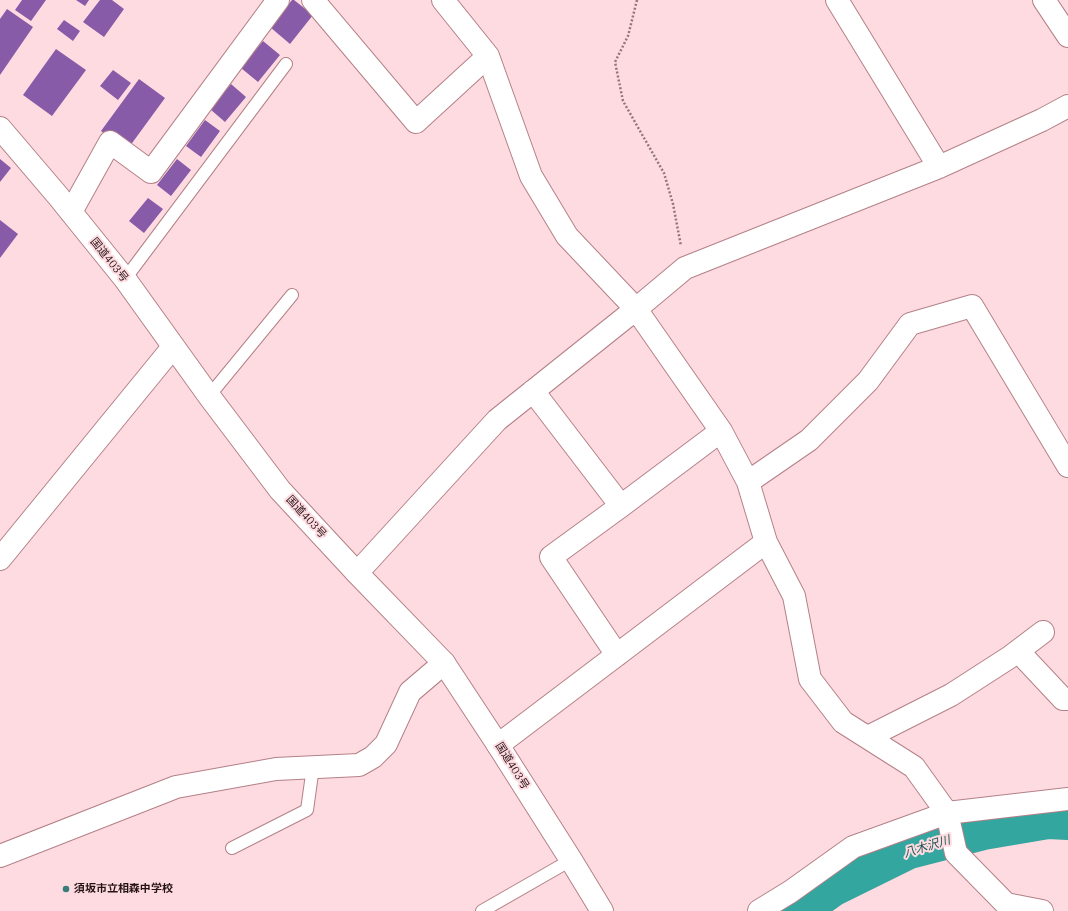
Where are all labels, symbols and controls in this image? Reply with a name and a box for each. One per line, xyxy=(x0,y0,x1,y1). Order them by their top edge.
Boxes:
street label: 国道403号 xyxy=(87,235,131,285)
street label: 国道403号 xyxy=(283,493,329,541)
street label: 国道403号 xyxy=(492,740,532,792)
water label: 八木沢川 xyxy=(902,833,952,861)
place label: 須坂市立相森中学校 xyxy=(74,882,173,896)
marker: 須坂市立相森中学校 xyxy=(61,884,71,894)

